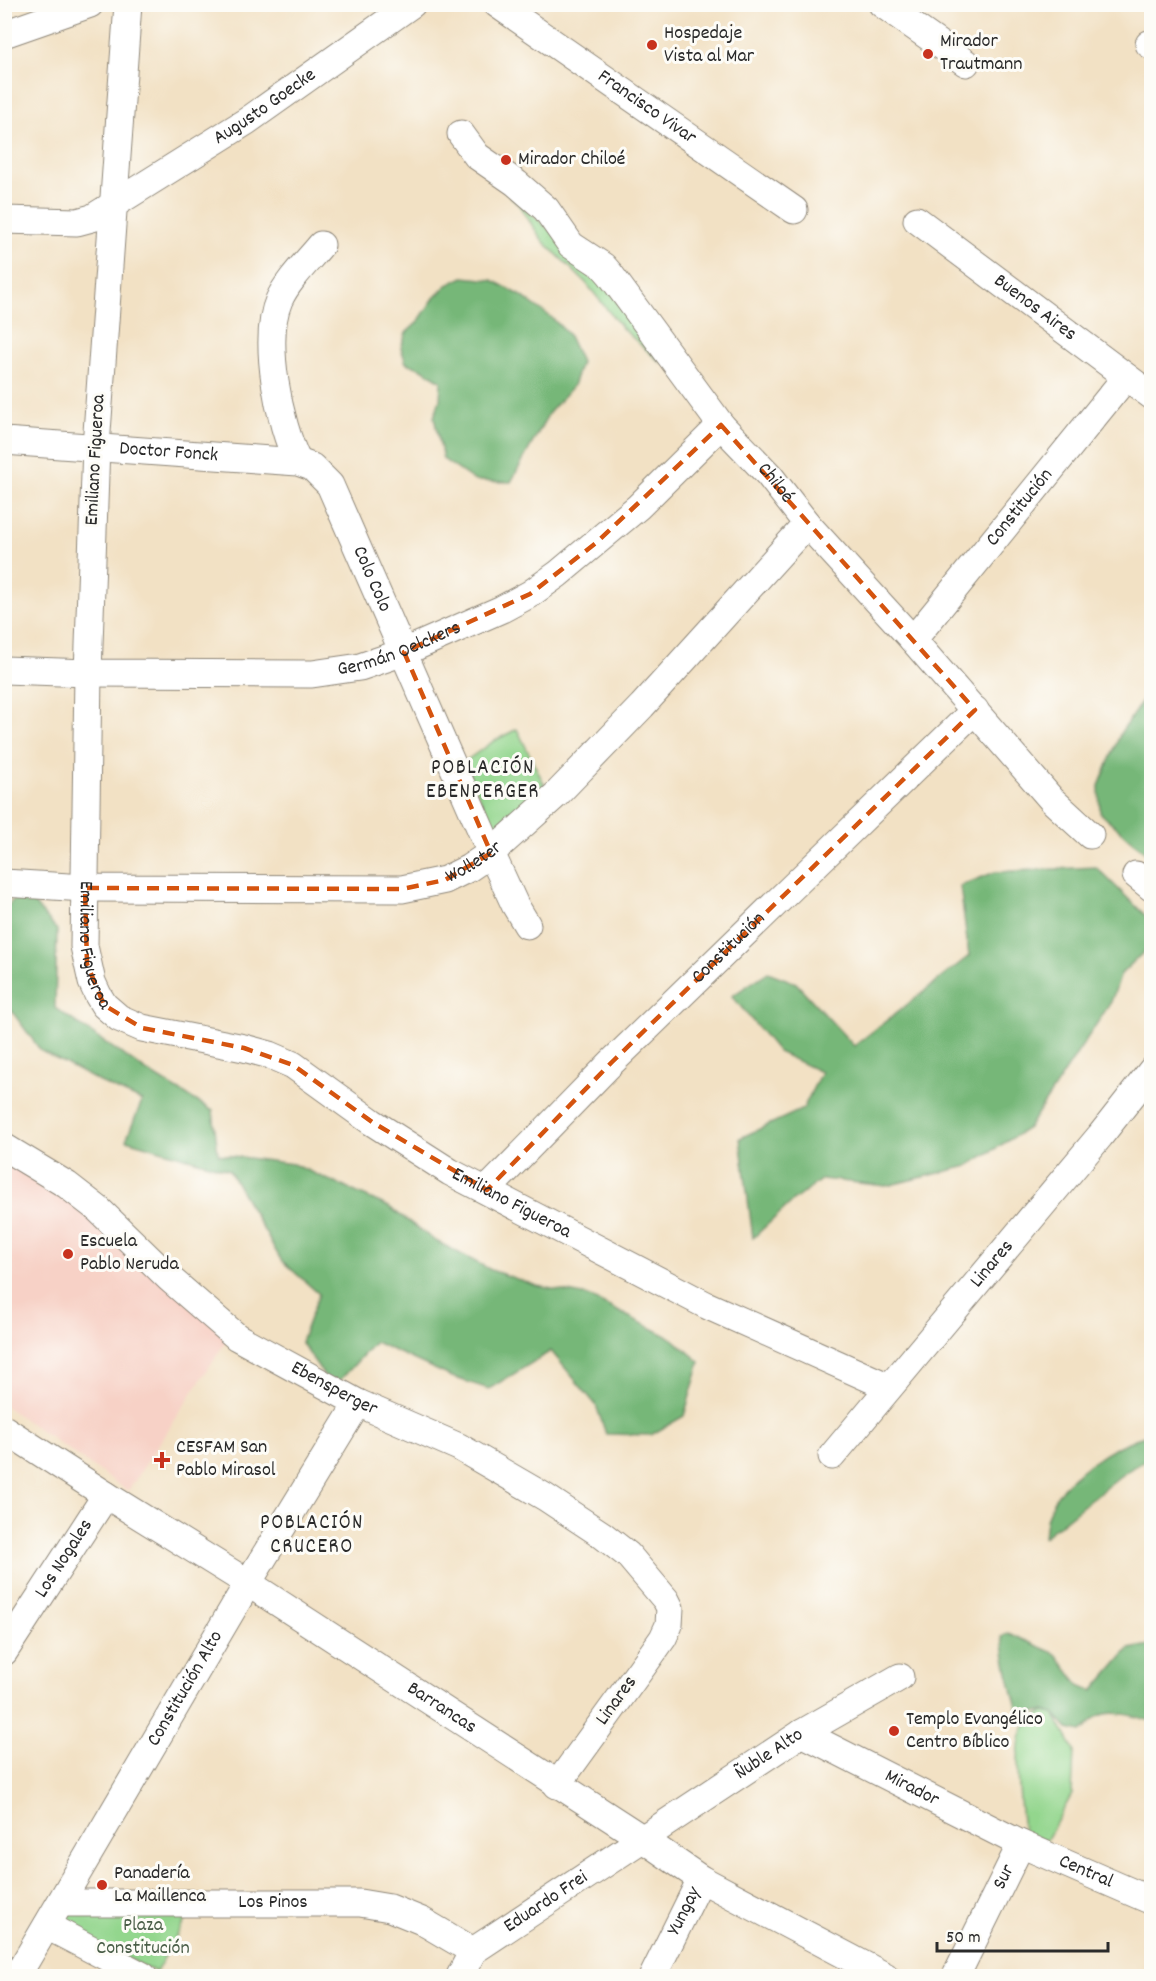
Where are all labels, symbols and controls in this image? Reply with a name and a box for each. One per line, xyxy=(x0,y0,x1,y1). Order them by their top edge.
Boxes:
place label: Hospedaje Vista al Mar xyxy=(664,20,755,71)
place label: Mirador Trautmann xyxy=(940,28,1022,79)
marker: Hospedaje Vista al Mar xyxy=(645,38,659,52)
marker: Mirador Trautmann xyxy=(921,47,935,61)
street label: Augusto Goecke xyxy=(208,62,322,152)
street label: Francisco Vivar xyxy=(591,63,702,152)
place label: Mirador Chiloé xyxy=(518,146,625,174)
marker: Mirador Chiloé xyxy=(499,153,513,167)
street label: Buenos Aires xyxy=(987,268,1082,349)
street label: Emiliano Figueroa xyxy=(79,393,113,526)
street label: Doctor Fonck xyxy=(118,435,219,470)
street label: Chiloé xyxy=(750,456,800,509)
street label: Constitución xyxy=(980,463,1060,553)
street label: Colo Colo xyxy=(344,542,398,617)
street label: Germán Oelckers xyxy=(336,615,465,684)
district label: POBLACIÓN EBENPERGER xyxy=(426,754,540,808)
street label: Wolleter xyxy=(441,834,509,891)
street label: Emiliano Figueroa xyxy=(70,881,118,1016)
street label: Constitución xyxy=(686,906,772,991)
street label: Emiliano Figueroa xyxy=(446,1161,577,1247)
place label: Escuela Pablo Neruda xyxy=(80,1228,179,1279)
street label: Linares xyxy=(964,1234,1021,1294)
marker: Escuela Pablo Neruda xyxy=(61,1247,75,1261)
street label: Ebensperger xyxy=(285,1355,382,1424)
place label: CESFAM San Pablo Mirasol xyxy=(176,1434,276,1485)
marker: CESFAM San Pablo Mirasol xyxy=(153,1451,171,1469)
district label: POBLACIÓN CRUCERO xyxy=(260,1509,364,1563)
street label: Los Nogales xyxy=(28,1514,100,1604)
street label: Constitución Alto xyxy=(141,1626,231,1752)
street label: Linares xyxy=(589,1670,645,1732)
street label: Barrancas xyxy=(401,1675,482,1741)
place label: Templo Evangélico Centro Bíblico xyxy=(906,1706,1043,1757)
street label: Ñuble Alto xyxy=(730,1722,809,1787)
marker: Templo Evangélico Centro Bíblico xyxy=(887,1724,901,1738)
street label: Mirador xyxy=(880,1763,944,1814)
street label: Central xyxy=(1054,1848,1118,1896)
street label: Sur xyxy=(987,1859,1023,1895)
place label: Panadería La Maillenca xyxy=(114,1860,206,1911)
street label: Eduardo Frei xyxy=(499,1864,594,1941)
marker: Panadería La Maillenca xyxy=(95,1878,109,1892)
street label: Yungay xyxy=(661,1881,709,1941)
street label: Los Pinos xyxy=(238,1889,308,1917)
park label: Plaza Constitución xyxy=(96,1912,190,1963)
scale bar xyxy=(937,1915,1108,1953)
text: 50 m xyxy=(946,1926,981,1951)

